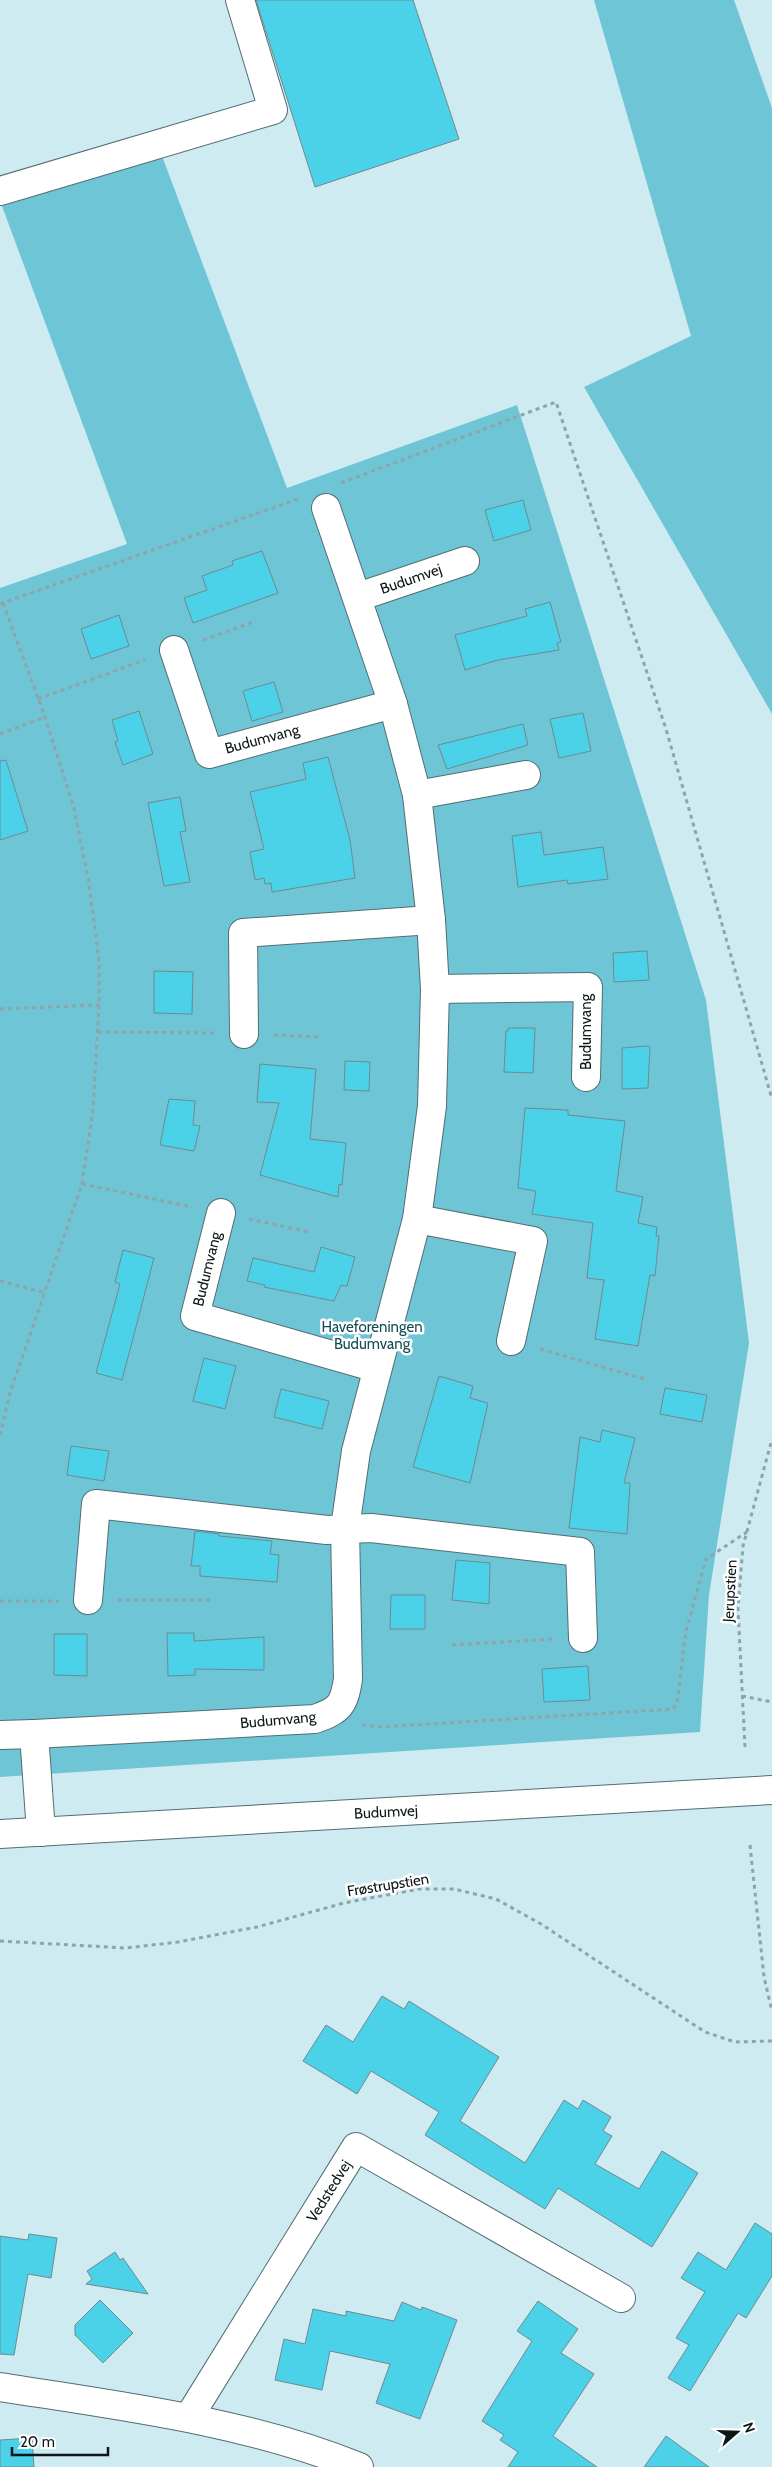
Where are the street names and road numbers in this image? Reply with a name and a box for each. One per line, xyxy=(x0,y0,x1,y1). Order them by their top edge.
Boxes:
street label: Budumvej xyxy=(378,560,444,598)
street label: Budumvang xyxy=(223,720,302,758)
street label: Budumvang xyxy=(577,993,595,1070)
street label: Budumvang xyxy=(189,1229,225,1308)
street label: Jerupstien xyxy=(719,1559,741,1624)
street label: Budumvang xyxy=(239,1708,317,1732)
street label: Budumvej xyxy=(354,1801,418,1823)
street label: Frøstrupstien xyxy=(346,1870,430,1900)
street label: Vedstedvej xyxy=(303,2157,355,2225)

